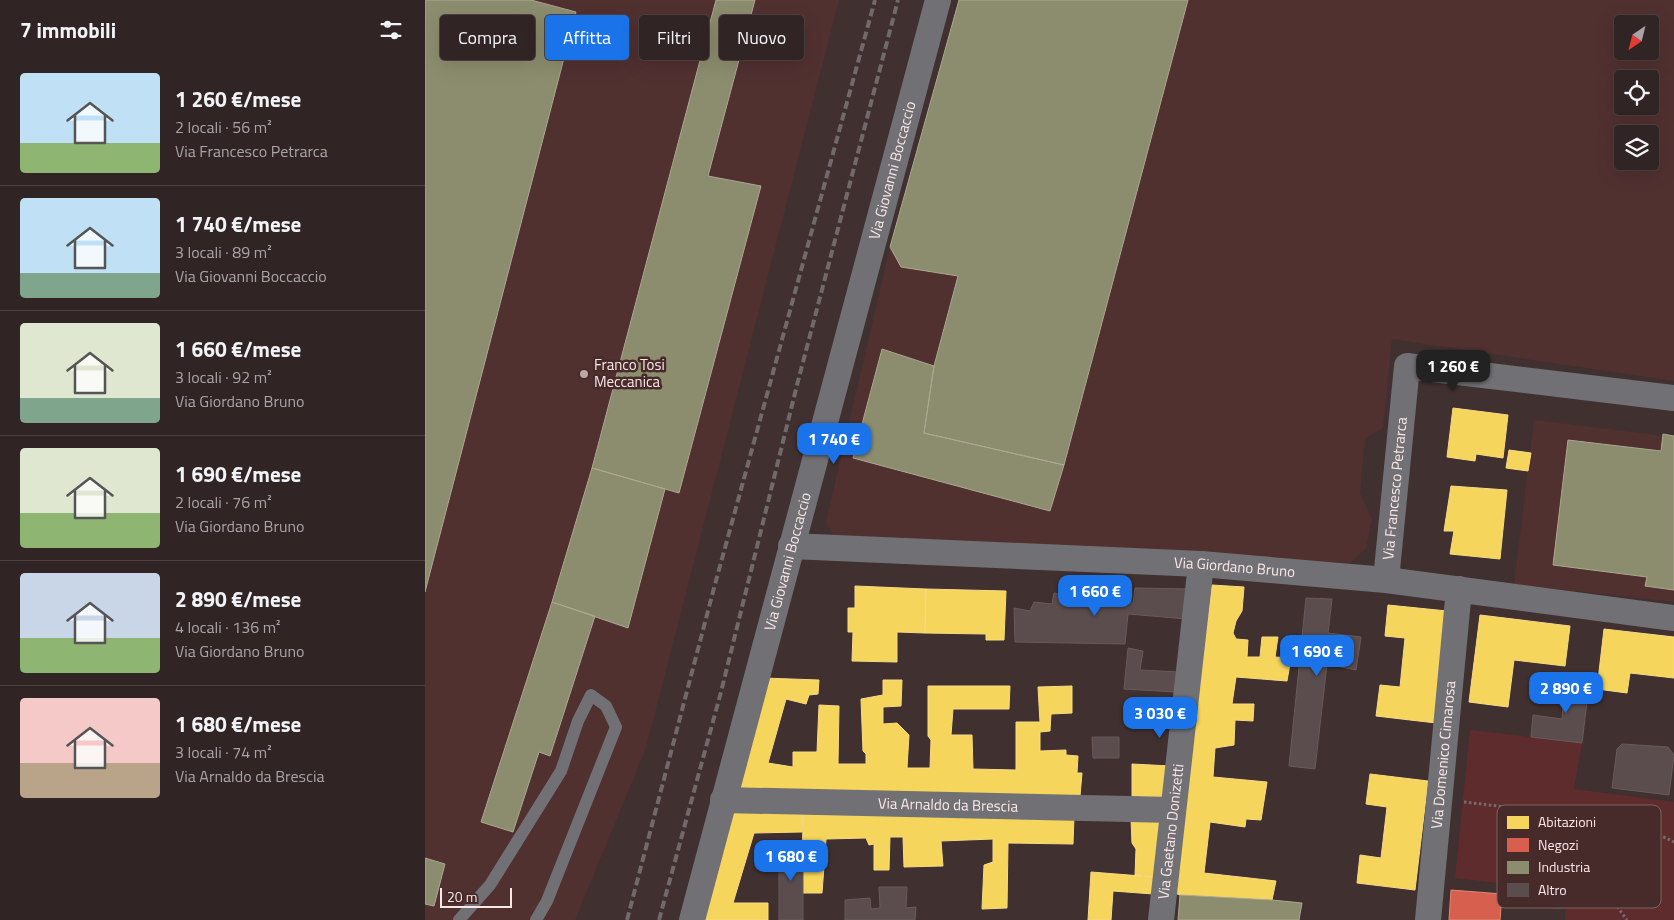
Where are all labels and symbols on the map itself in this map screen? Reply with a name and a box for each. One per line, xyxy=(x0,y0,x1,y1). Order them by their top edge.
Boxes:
north arrow xyxy=(1614,15,1659,60)
street label: Via Giovanni Boccaccio xyxy=(862,98,922,242)
pin: 1 260 € xyxy=(1407,350,1499,392)
place label: Franco Tosi Meccanica xyxy=(594,353,665,393)
marker: Franco Tosi Meccanica xyxy=(578,368,590,380)
street label: Via Francesco Petrarca xyxy=(1376,415,1413,561)
pin: 1 740 € xyxy=(788,422,880,465)
street label: Via Giovanni Boccaccio xyxy=(758,490,817,633)
street label: Via Giordano Bruno xyxy=(1173,551,1296,583)
pin: 1 660 € xyxy=(1049,574,1141,617)
pin: 1 690 € xyxy=(1271,634,1363,677)
pin: 2 890 € xyxy=(1520,672,1612,714)
street label: Via Domenico Cimarosa xyxy=(1425,679,1461,830)
pin: 3 030 € xyxy=(1114,696,1206,739)
street label: Via Gaetano Donizetti xyxy=(1151,762,1189,901)
street label: Via Arnaldo da Brescia xyxy=(878,791,1019,818)
legend xyxy=(1497,805,1661,908)
text: Abitazioni xyxy=(1538,811,1596,832)
text: Negozi xyxy=(1538,834,1578,855)
pin: 1 680 € xyxy=(745,840,837,882)
text: Industria xyxy=(1538,856,1590,877)
text: Altro xyxy=(1538,879,1567,900)
scale bar xyxy=(440,885,513,908)

